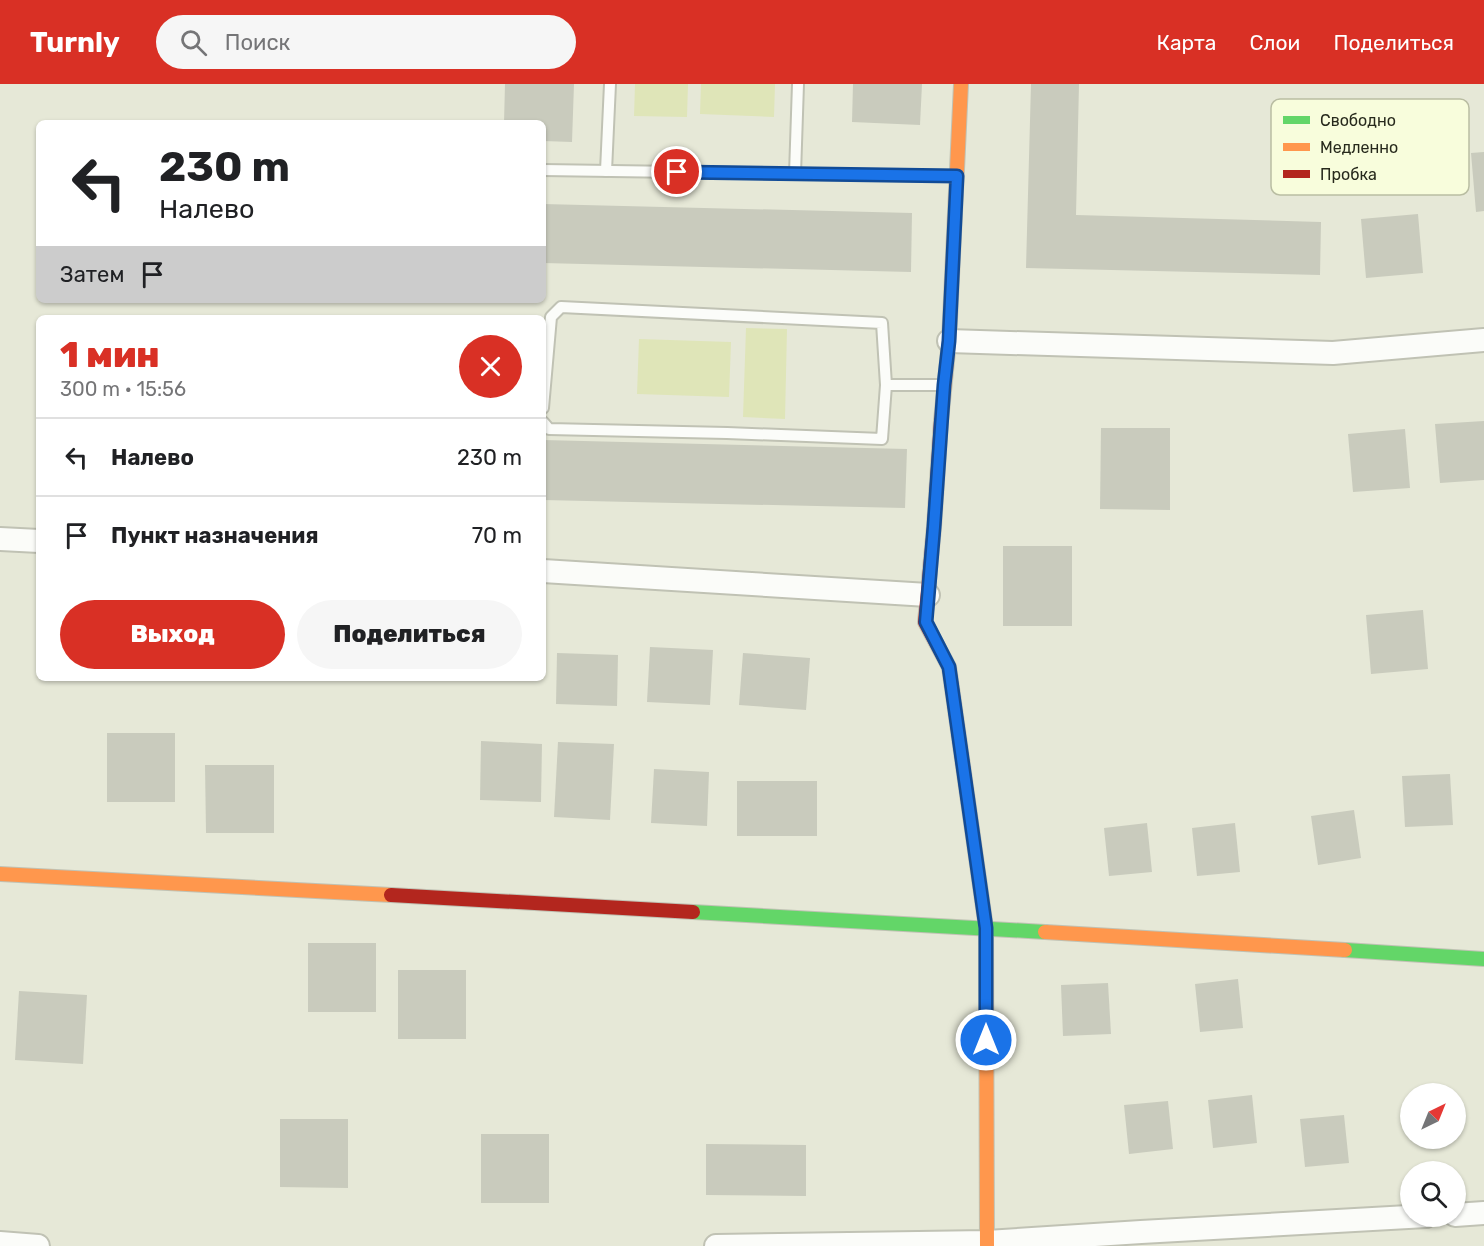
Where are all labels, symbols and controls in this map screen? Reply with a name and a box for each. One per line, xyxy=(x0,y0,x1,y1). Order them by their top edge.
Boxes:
search box xyxy=(156,15,576,69)
text: Turnly xyxy=(30,26,120,59)
icon: search xyxy=(177,26,210,59)
text: Поиск xyxy=(225,29,290,56)
text: Карта xyxy=(1156,30,1216,55)
text: Слои xyxy=(1249,30,1300,55)
text: Поделиться xyxy=(1333,30,1454,55)
legend xyxy=(1271,99,1469,195)
text: Свободно xyxy=(1320,111,1396,130)
text: Медленно xyxy=(1320,138,1398,157)
text: 230 m xyxy=(159,142,290,192)
icon: left xyxy=(60,144,138,222)
pin xyxy=(651,146,702,197)
icon: arrive xyxy=(660,155,693,188)
text: Пробка xyxy=(1320,165,1377,184)
text: Налево xyxy=(159,193,255,225)
icon: arrive xyxy=(136,258,169,291)
text: Затем xyxy=(60,261,124,288)
text: 1 мин xyxy=(60,333,160,376)
button: close xyxy=(459,335,522,398)
text: 300 m · 15:56 xyxy=(60,377,186,401)
icon: left xyxy=(60,441,93,474)
text: Налево xyxy=(111,444,194,471)
text: 230 m xyxy=(457,444,522,471)
icon: arrive xyxy=(60,519,93,552)
text: Пункт назначения xyxy=(111,522,319,549)
text: 70 m xyxy=(472,522,522,549)
button: Выход xyxy=(60,600,285,669)
button: Поделиться xyxy=(297,600,522,669)
position arrow xyxy=(954,1008,1018,1072)
north arrow xyxy=(1400,1083,1466,1149)
map controls xyxy=(1400,1083,1466,1227)
button: search xyxy=(1400,1161,1466,1227)

